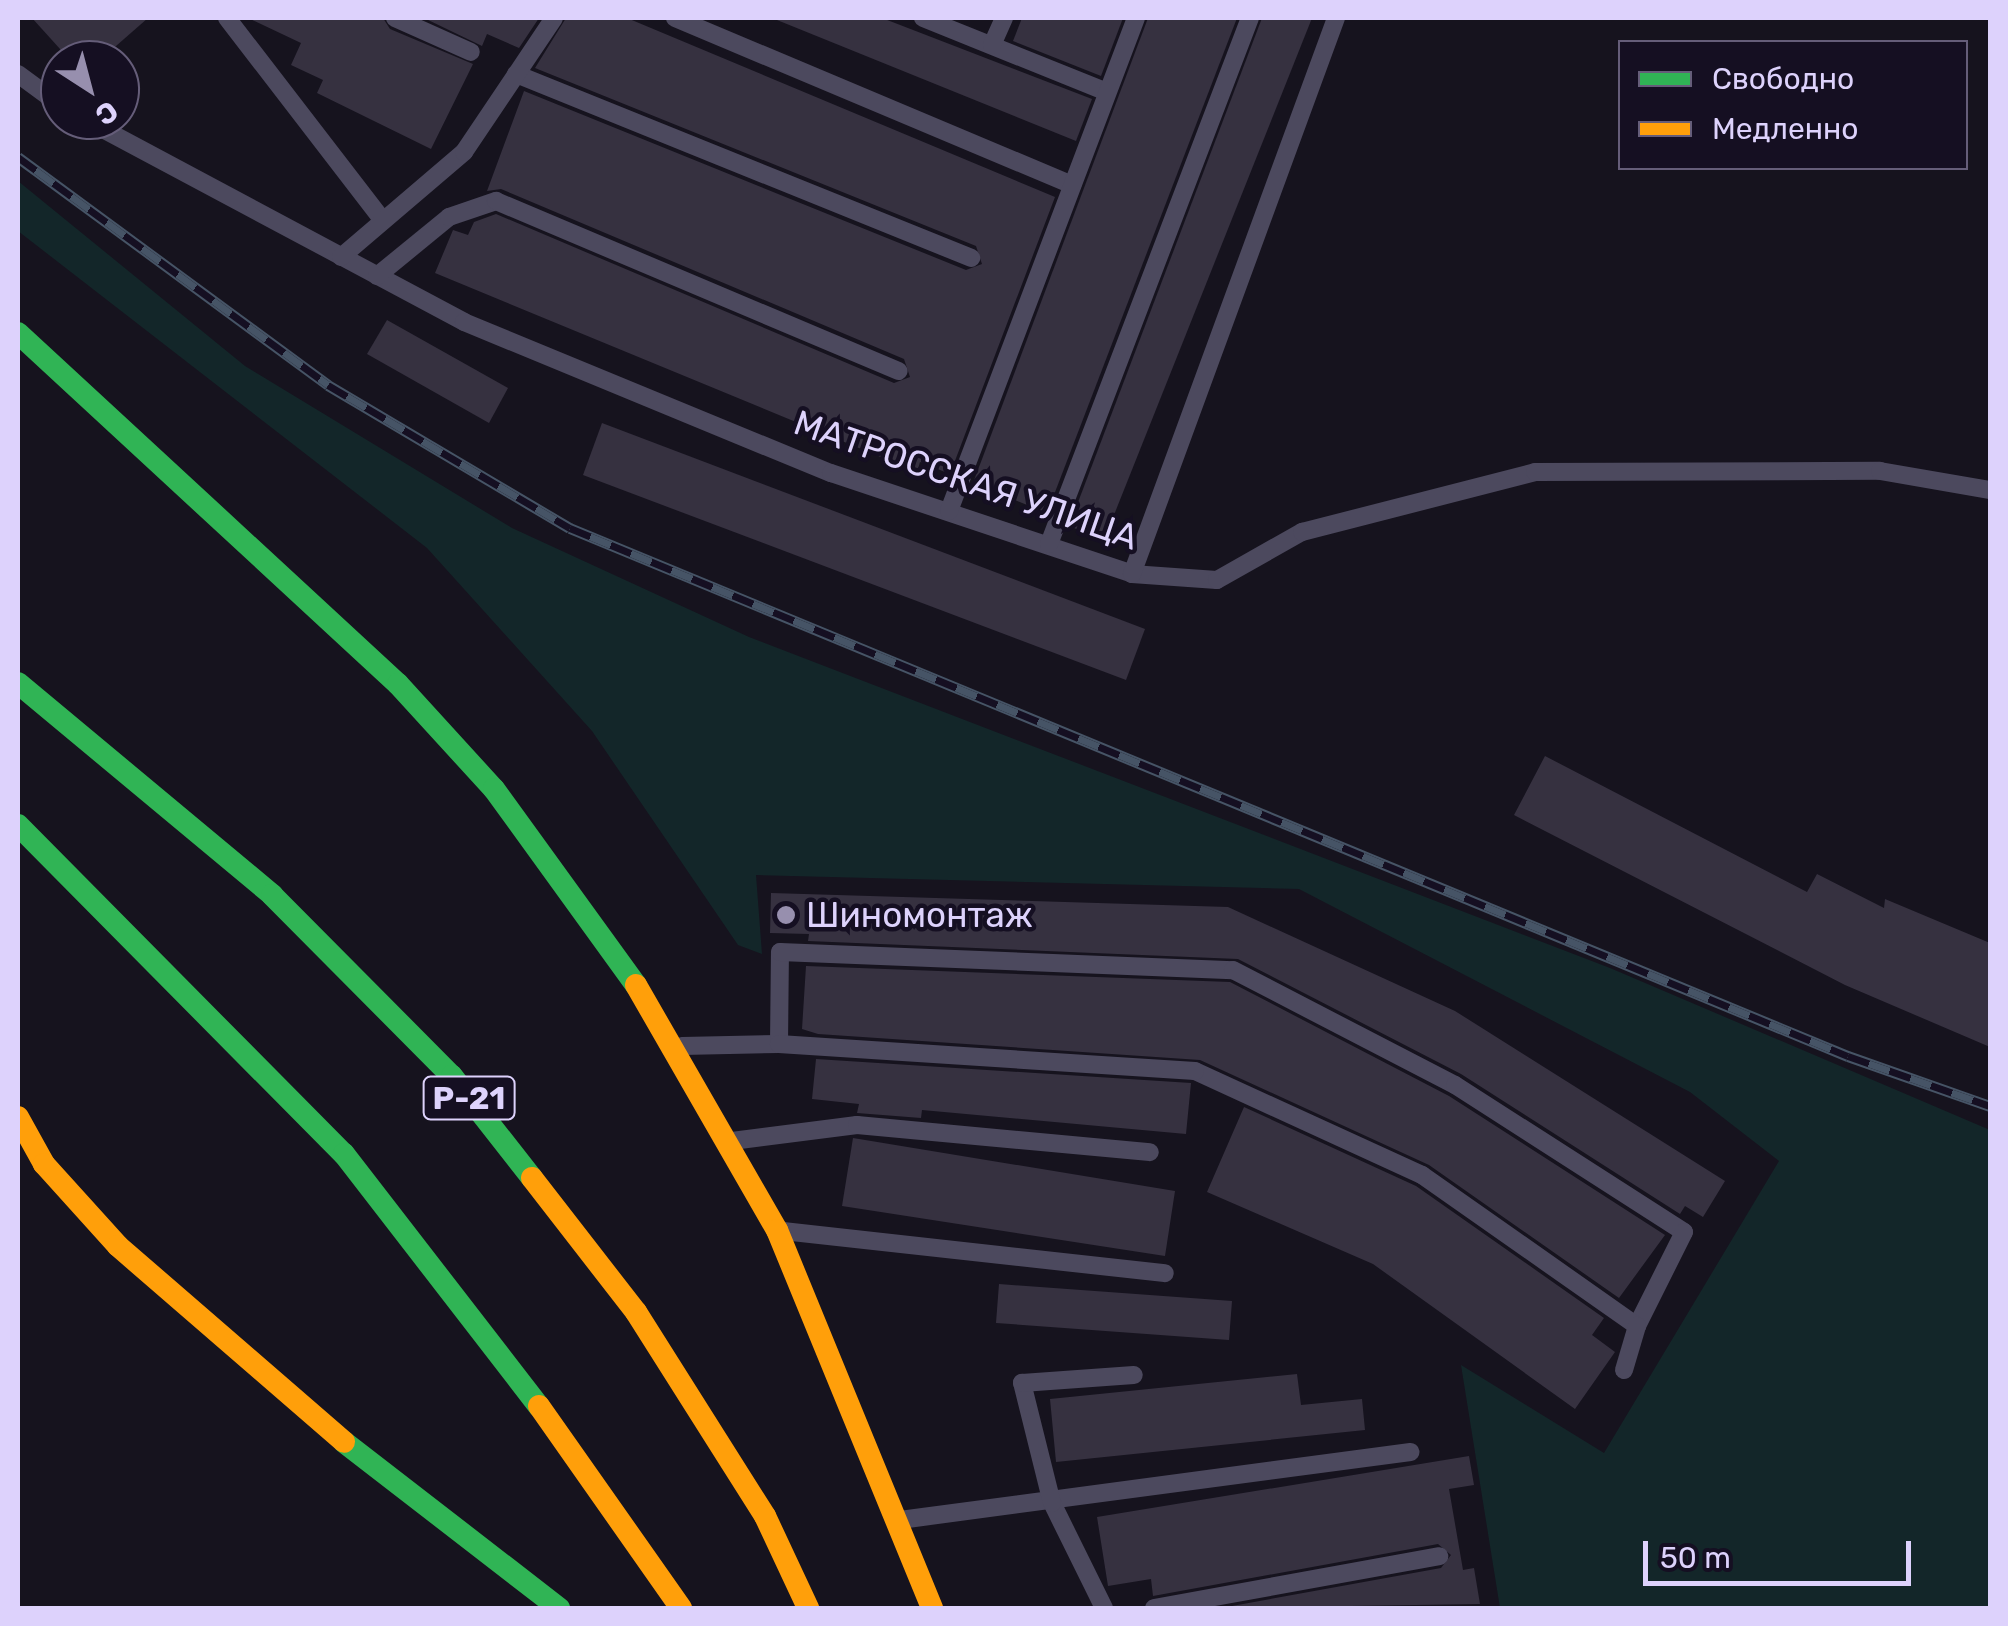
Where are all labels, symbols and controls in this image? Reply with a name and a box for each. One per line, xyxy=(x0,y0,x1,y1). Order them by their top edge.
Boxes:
north arrow xyxy=(40,40,140,140)
legend xyxy=(1618,40,1968,170)
text: Свободно xyxy=(1712,61,1854,97)
text: С xyxy=(89,94,124,132)
text: Медленно xyxy=(1712,111,1859,147)
street label: МАТРОССКАЯ УЛИЦА xyxy=(788,401,1144,559)
place label: Шиномонтаж xyxy=(806,894,1033,936)
marker: Шиномонтаж xyxy=(775,904,797,926)
road number: Р-21 xyxy=(422,1071,516,1125)
scale bar xyxy=(1648,1521,1916,1583)
text: 50 m xyxy=(1660,1540,1731,1576)

